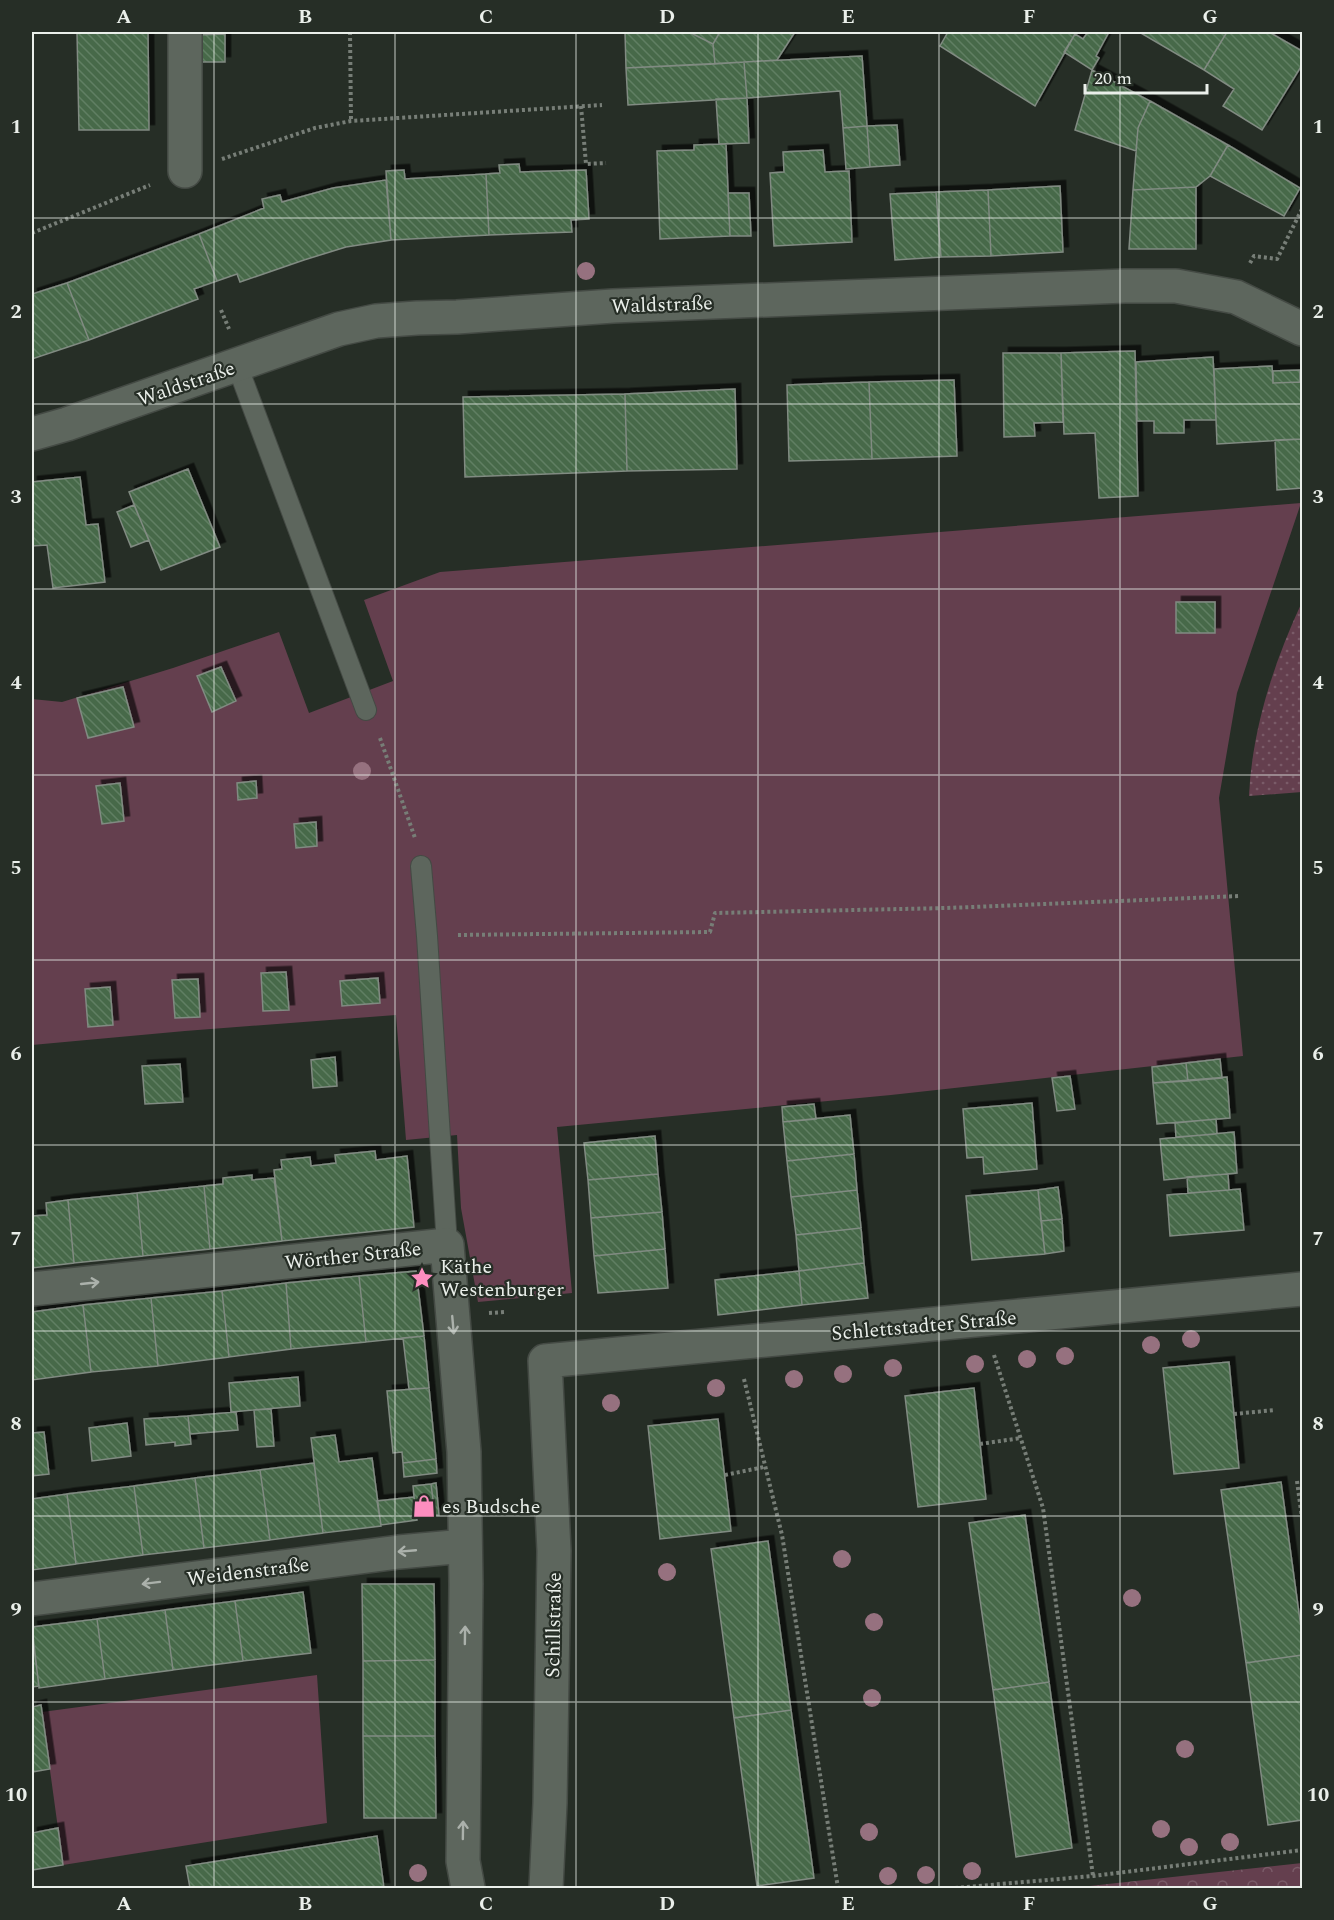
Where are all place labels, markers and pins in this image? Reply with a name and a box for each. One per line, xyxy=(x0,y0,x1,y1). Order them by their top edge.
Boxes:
place label: Käthe Westenburger xyxy=(440,1252,564,1305)
place icon: Käthe Westenburger xyxy=(409,1265,435,1291)
place label: es Budsche xyxy=(442,1492,540,1522)
shop icon: es Budsche xyxy=(411,1493,437,1519)

